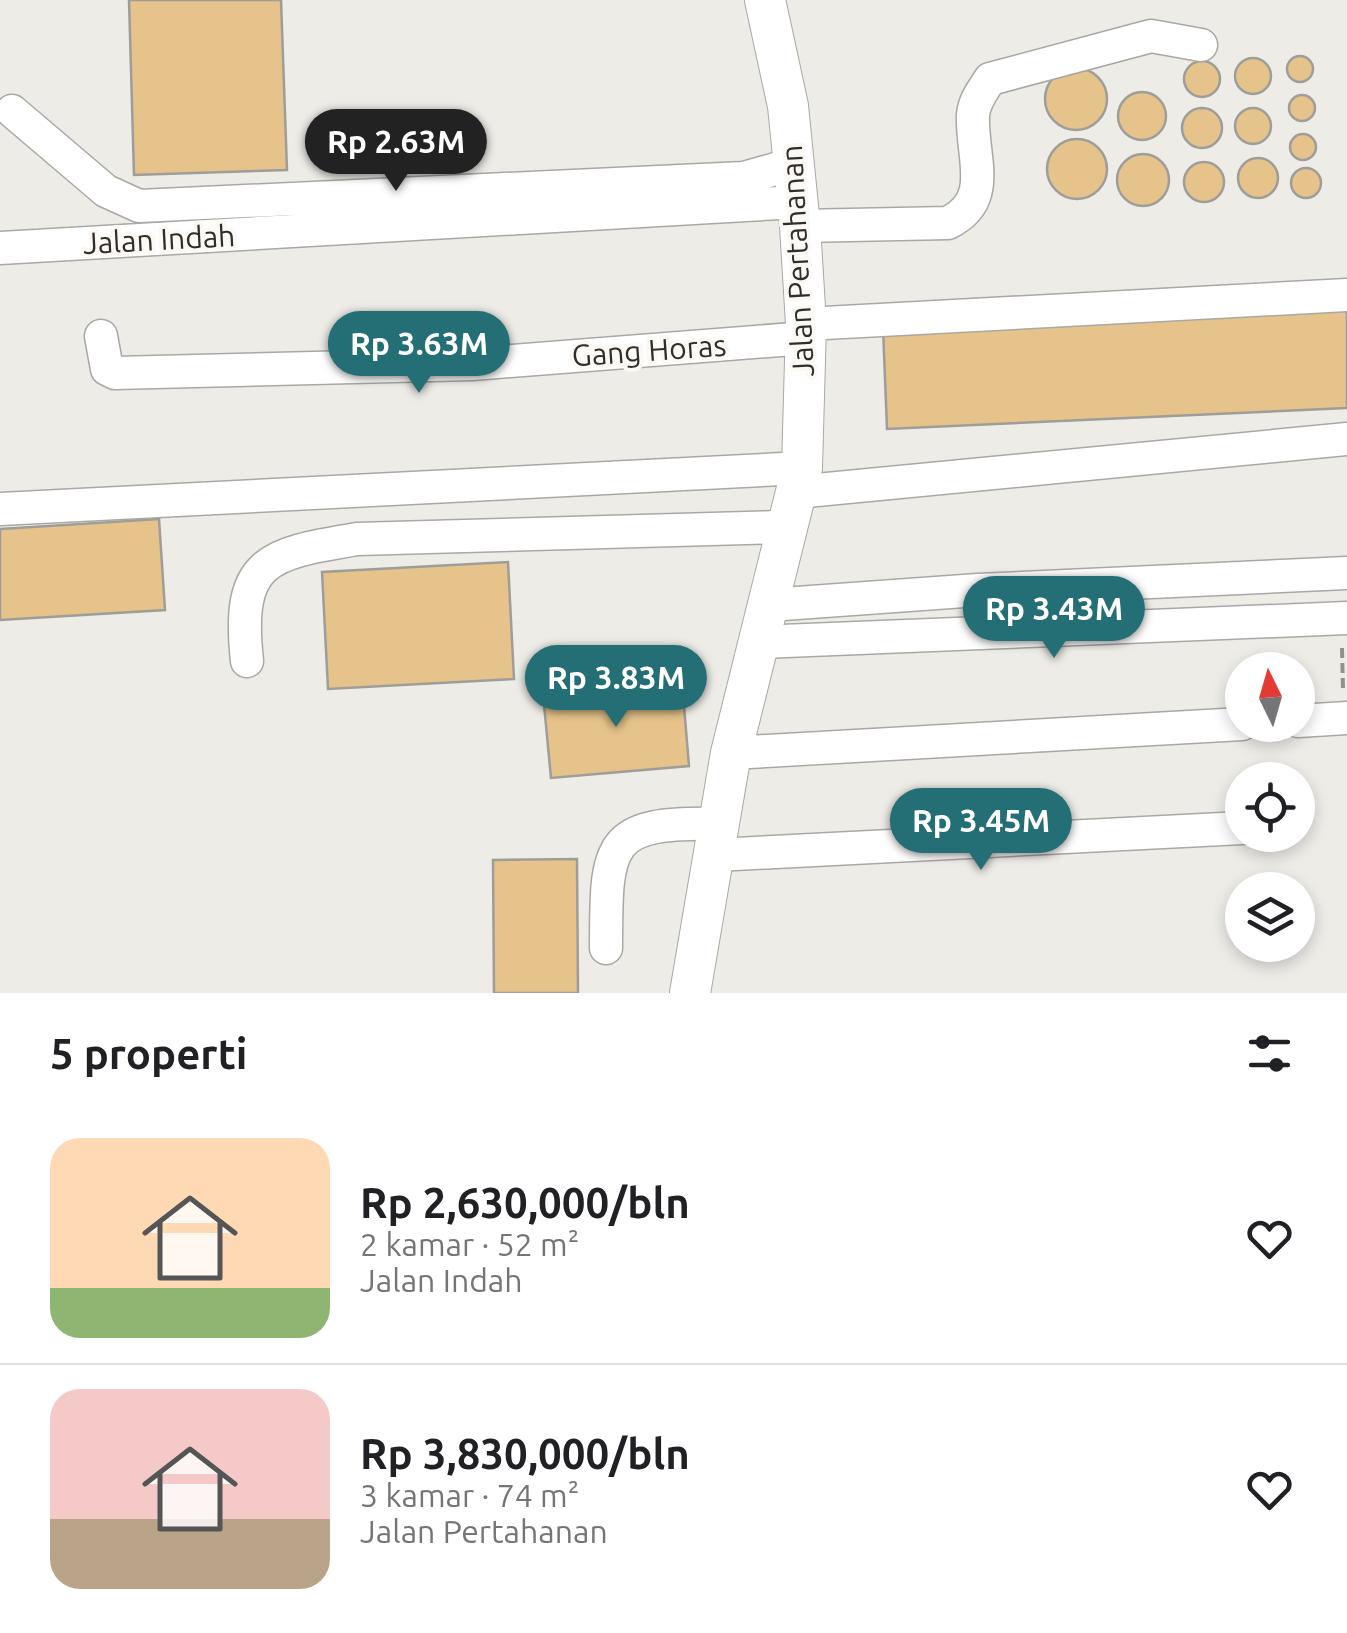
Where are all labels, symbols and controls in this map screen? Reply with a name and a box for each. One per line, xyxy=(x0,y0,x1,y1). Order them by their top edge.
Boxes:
pin: Rp 2.63M xyxy=(293,109,499,194)
text: Rp 2.63M xyxy=(327,123,465,159)
street label: Jalan Pertahanan xyxy=(774,144,820,378)
street label: Jalan Indah xyxy=(82,218,236,260)
pin: Rp 3.63M xyxy=(316,311,522,396)
text: Rp 3.63M xyxy=(350,325,488,361)
street label: Gang Horas xyxy=(571,328,727,372)
pin: Rp 3.43M xyxy=(951,576,1157,661)
text: Rp 3.43M xyxy=(985,590,1123,626)
pin: Rp 3.83M xyxy=(513,645,719,730)
north arrow xyxy=(1225,652,1315,742)
map controls xyxy=(1225,652,1315,962)
text: Rp 3.83M xyxy=(547,659,685,695)
button: locate xyxy=(1225,762,1315,852)
pin: Rp 3.45M xyxy=(878,788,1084,873)
text: Rp 3.45M xyxy=(912,802,1050,838)
button: layers xyxy=(1225,872,1315,962)
icon: filters xyxy=(1242,1026,1297,1081)
text: 5 properti xyxy=(50,1030,247,1077)
icon: home xyxy=(130,1178,250,1298)
text: Rp 2,630,000/bln xyxy=(360,1179,690,1226)
icon: heart xyxy=(1242,1211,1297,1266)
text: 2 kamar · 52 m² xyxy=(360,1226,579,1262)
text: Jalan Indah xyxy=(360,1262,523,1298)
icon: home xyxy=(130,1429,250,1549)
text: Rp 3,830,000/bln xyxy=(360,1430,690,1477)
icon: heart xyxy=(1242,1462,1297,1517)
text: 3 kamar · 74 m² xyxy=(360,1477,579,1513)
text: Jalan Pertahanan xyxy=(360,1513,608,1549)

